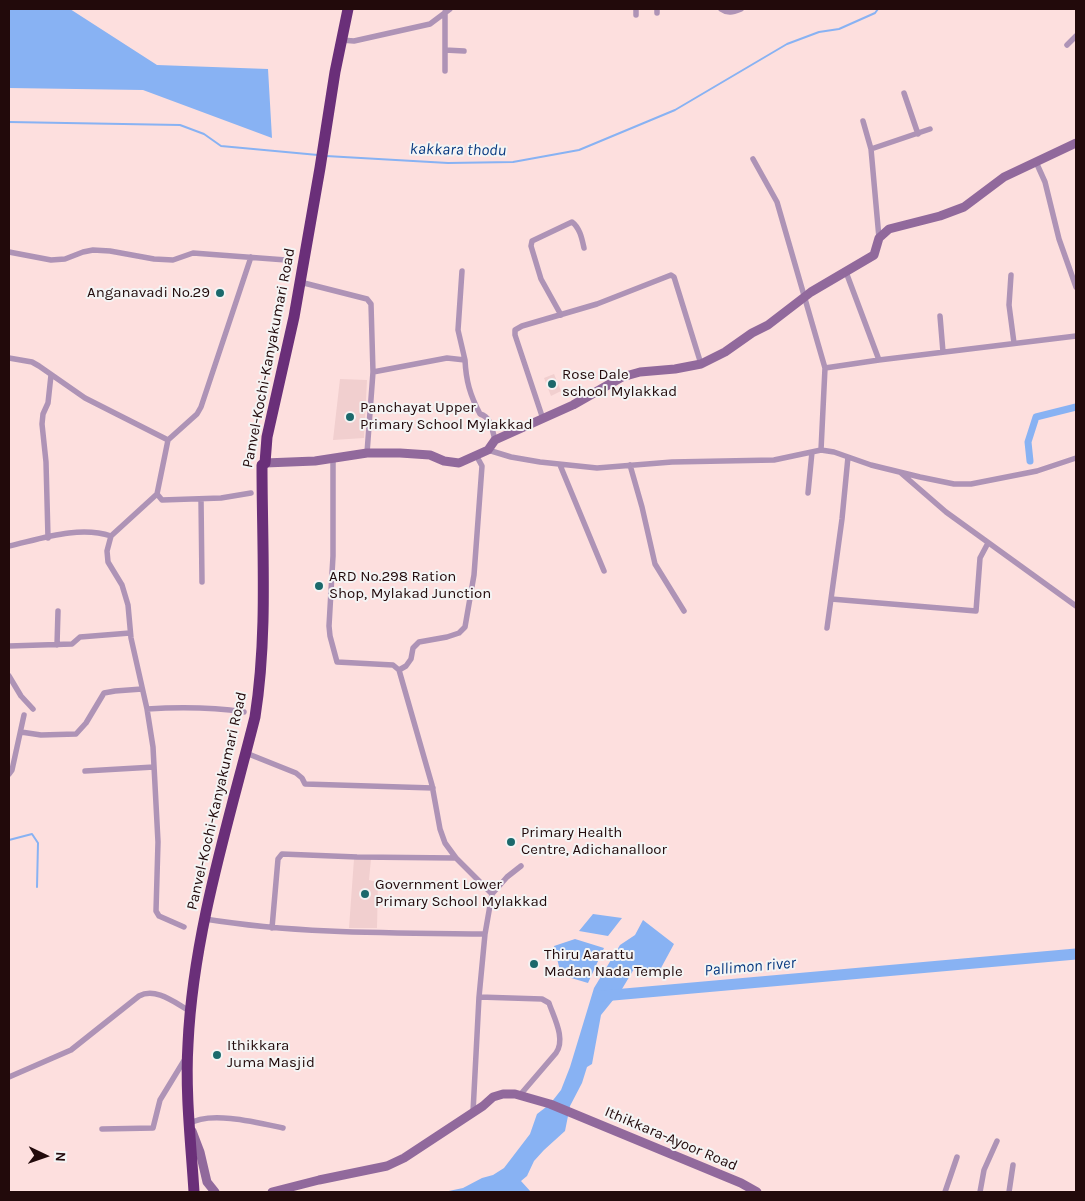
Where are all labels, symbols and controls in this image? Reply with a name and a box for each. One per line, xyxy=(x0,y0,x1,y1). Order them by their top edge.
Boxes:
water label: kakkara thodu xyxy=(409,140,507,160)
street label: Panvel-Kochi-Kanyakumari Road xyxy=(239,247,299,469)
place label: Anganavadi No.29 xyxy=(87,284,210,302)
marker: Anganavadi No.29 xyxy=(214,287,226,299)
place label: Rose Dale school Mylakkad xyxy=(562,366,677,401)
marker: Rose Dale school Mylakkad xyxy=(546,378,558,390)
place label: Panchayat Upper Primary School Mylakkad xyxy=(360,399,533,434)
marker: Panchayat Upper Primary School Mylakkad xyxy=(344,411,356,423)
place label: ARD No.298 Ration Shop, Mylakad Junction xyxy=(329,568,491,603)
marker: ARD No.298 Ration Shop, Mylakad Junction xyxy=(313,580,325,592)
street label: Panvel-Kochi-Kanyakumari Road xyxy=(183,690,251,912)
place label: Primary Health Centre, Adichanalloor xyxy=(521,824,667,859)
marker: Primary Health Centre, Adichanalloor xyxy=(505,836,517,848)
place label: Government Lower Primary School Mylakkad xyxy=(375,876,548,911)
marker: Government Lower Primary School Mylakkad xyxy=(359,888,371,900)
place label: Thiru Aarattu Madan Nada Temple xyxy=(544,946,683,981)
water label: Pallimon river xyxy=(703,953,797,981)
marker: Thiru Aarattu Madan Nada Temple xyxy=(528,958,540,970)
place label: Ithikkara Juma Masjid xyxy=(227,1037,315,1072)
marker: Ithikkara Juma Masjid xyxy=(211,1049,223,1061)
street label: Ithikkara-Ayoor Road xyxy=(602,1103,740,1175)
north arrow xyxy=(20,1131,70,1181)
text: N xyxy=(52,1151,69,1162)

